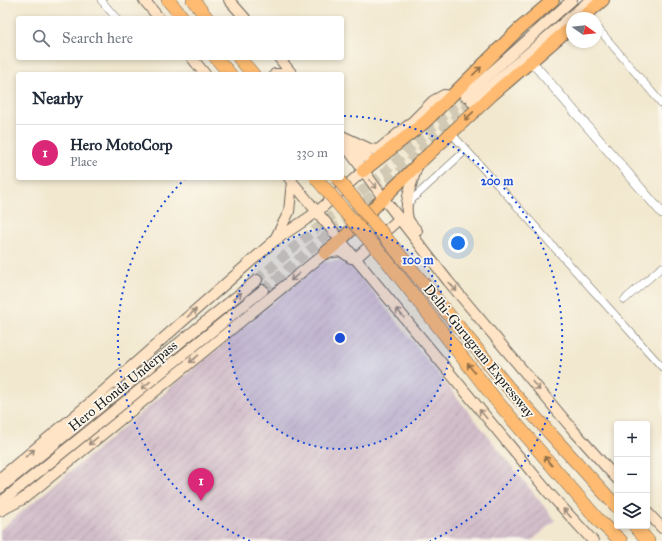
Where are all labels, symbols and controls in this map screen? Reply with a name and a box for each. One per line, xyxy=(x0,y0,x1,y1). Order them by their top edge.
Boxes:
north arrow xyxy=(566,12,602,48)
search box xyxy=(16,16,344,60)
icon: search xyxy=(30,27,52,49)
text: Search here xyxy=(62,29,133,47)
one-way arrow xyxy=(472,66,482,76)
text: Nearby xyxy=(32,88,83,109)
one-way arrow xyxy=(463,112,474,121)
text: Hero MotoCorp xyxy=(70,136,172,154)
text: 1 xyxy=(42,145,48,161)
text: 330 m xyxy=(296,145,328,161)
text: Place xyxy=(70,154,97,170)
text: 200 m xyxy=(481,174,514,188)
one-way arrow xyxy=(369,179,377,190)
your location xyxy=(448,233,468,253)
text: 100 m xyxy=(402,253,435,267)
one-way arrow xyxy=(290,273,300,282)
street label: Delhi-Gurugram Expressway xyxy=(420,281,538,422)
one-way arrow xyxy=(448,281,457,292)
one-way arrow xyxy=(232,292,243,300)
one-way arrow xyxy=(395,308,404,319)
one-way arrow xyxy=(187,309,197,318)
centre of rings xyxy=(333,331,347,345)
street label: Hero Honda Underpass xyxy=(65,337,181,435)
one-way arrow xyxy=(189,355,200,364)
one-way arrow xyxy=(467,363,475,374)
one-way arrow xyxy=(141,380,151,389)
one-way arrow xyxy=(532,381,541,392)
one-way arrow xyxy=(478,408,487,419)
map controls xyxy=(614,421,650,529)
button: + xyxy=(614,421,650,457)
one-way arrow xyxy=(88,437,99,446)
one-way arrow xyxy=(25,449,35,458)
one-way arrow xyxy=(543,455,552,466)
button: − xyxy=(614,457,650,493)
pin: 1 xyxy=(188,468,214,501)
button: layers xyxy=(614,493,650,529)
one-way arrow xyxy=(562,508,572,518)

